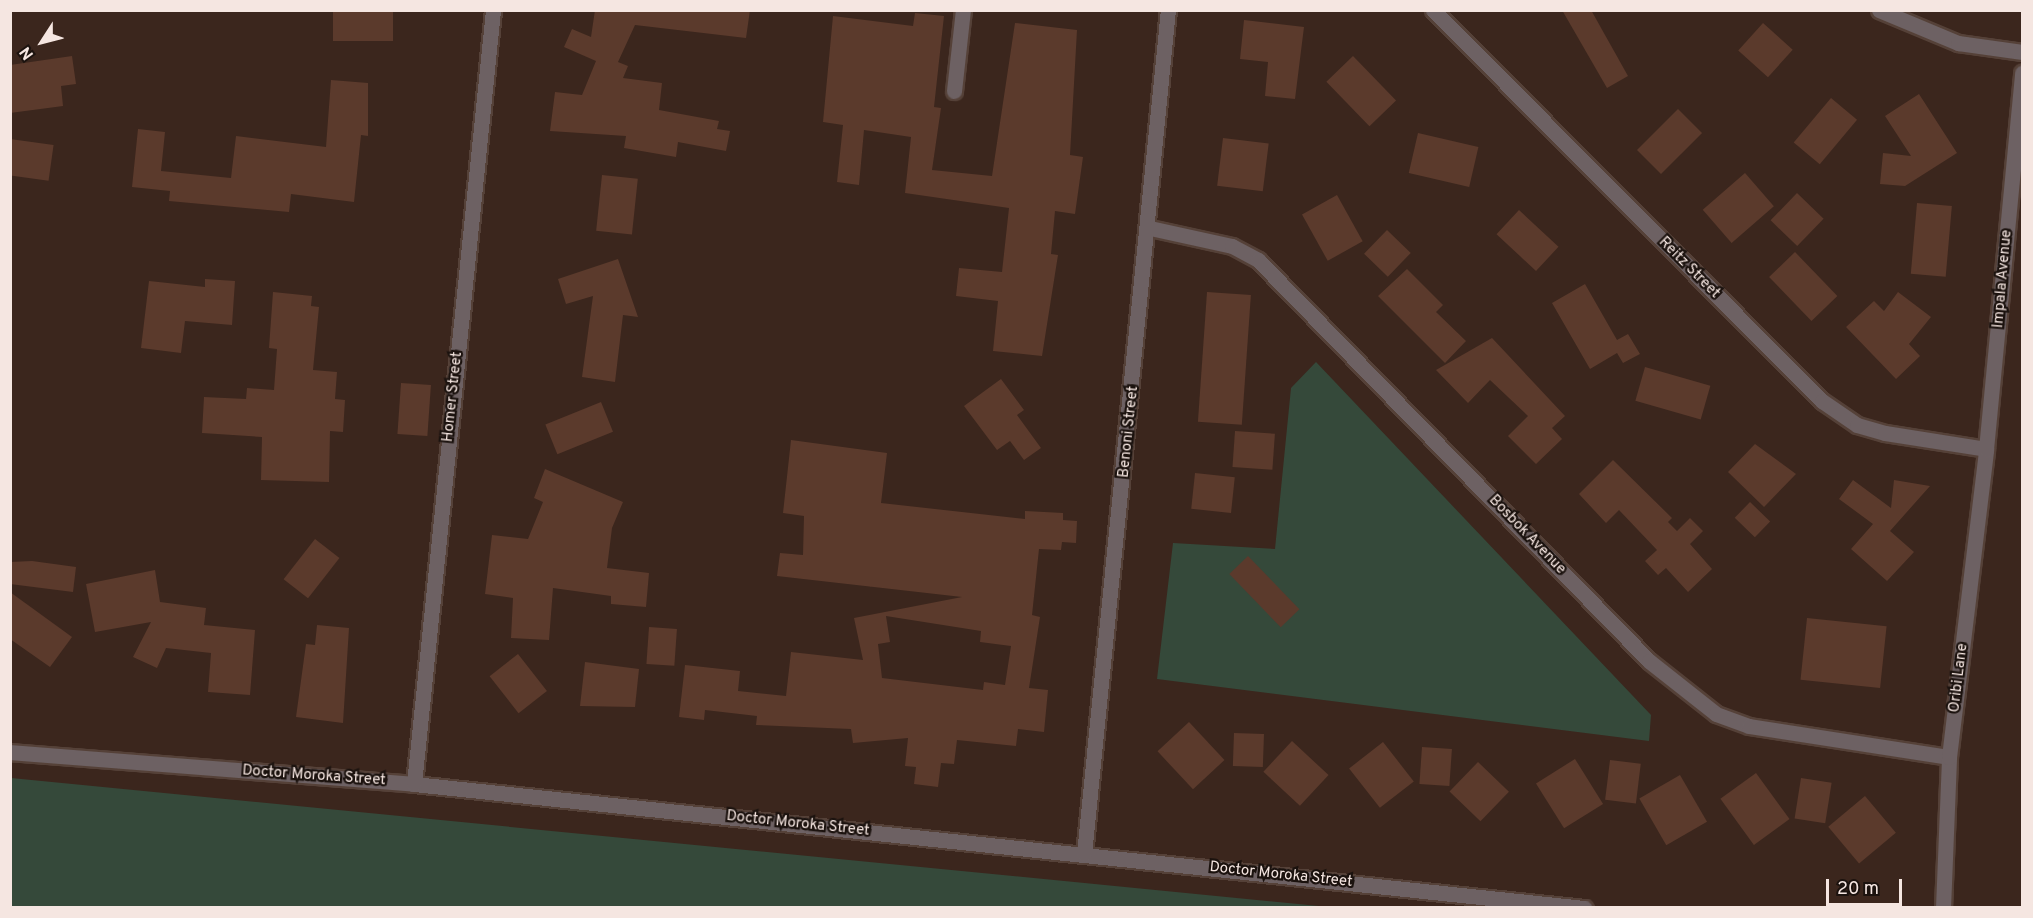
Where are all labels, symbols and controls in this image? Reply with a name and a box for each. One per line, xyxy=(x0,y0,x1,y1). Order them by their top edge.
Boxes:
north arrow xyxy=(12,12,72,72)
text: N xyxy=(16,42,39,63)
street label: Impala Avenue xyxy=(1990,229,2016,329)
street label: Reitz Street xyxy=(1655,234,1723,302)
street label: Homer Street xyxy=(439,351,467,443)
street label: Benoni Street xyxy=(1115,385,1143,479)
street label: Bosbok Avenue xyxy=(1484,491,1570,579)
street label: Oribi Lane xyxy=(1946,642,1972,714)
street label: Doctor Moroka Street xyxy=(242,762,386,790)
street label: Doctor Moroka Street xyxy=(726,808,870,840)
street label: Doctor Moroka Street xyxy=(1209,859,1353,891)
scale bar xyxy=(1829,867,1906,905)
text: 20 m xyxy=(1837,878,1879,901)

